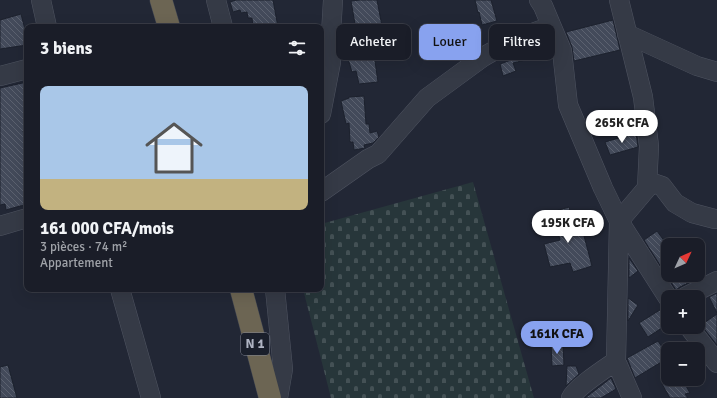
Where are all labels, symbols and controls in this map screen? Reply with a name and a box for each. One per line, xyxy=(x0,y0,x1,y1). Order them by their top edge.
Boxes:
chip: Acheter xyxy=(336,24,411,60)
chip: Louer xyxy=(419,24,481,60)
chip: Filtres xyxy=(489,24,555,60)
icon: filters xyxy=(286,37,308,59)
text: 3 biens xyxy=(40,38,92,59)
pin: 265K CFA xyxy=(581,110,663,144)
icon: home xyxy=(138,112,210,184)
text: 265K CFA xyxy=(595,115,649,131)
pin: 195K CFA xyxy=(527,210,609,244)
text: 195K CFA xyxy=(541,215,595,231)
text: 161 000 CFA/mois xyxy=(40,218,174,239)
north arrow xyxy=(661,238,705,282)
map controls xyxy=(661,238,705,386)
text: 3 pièces · 74 m² xyxy=(40,239,127,255)
text: Appartement xyxy=(40,255,113,271)
button: + xyxy=(661,290,705,334)
pin: 161K CFA xyxy=(516,321,598,355)
text: 161K CFA xyxy=(530,326,584,342)
road number: N 1 xyxy=(241,333,269,355)
button: − xyxy=(661,342,705,386)

